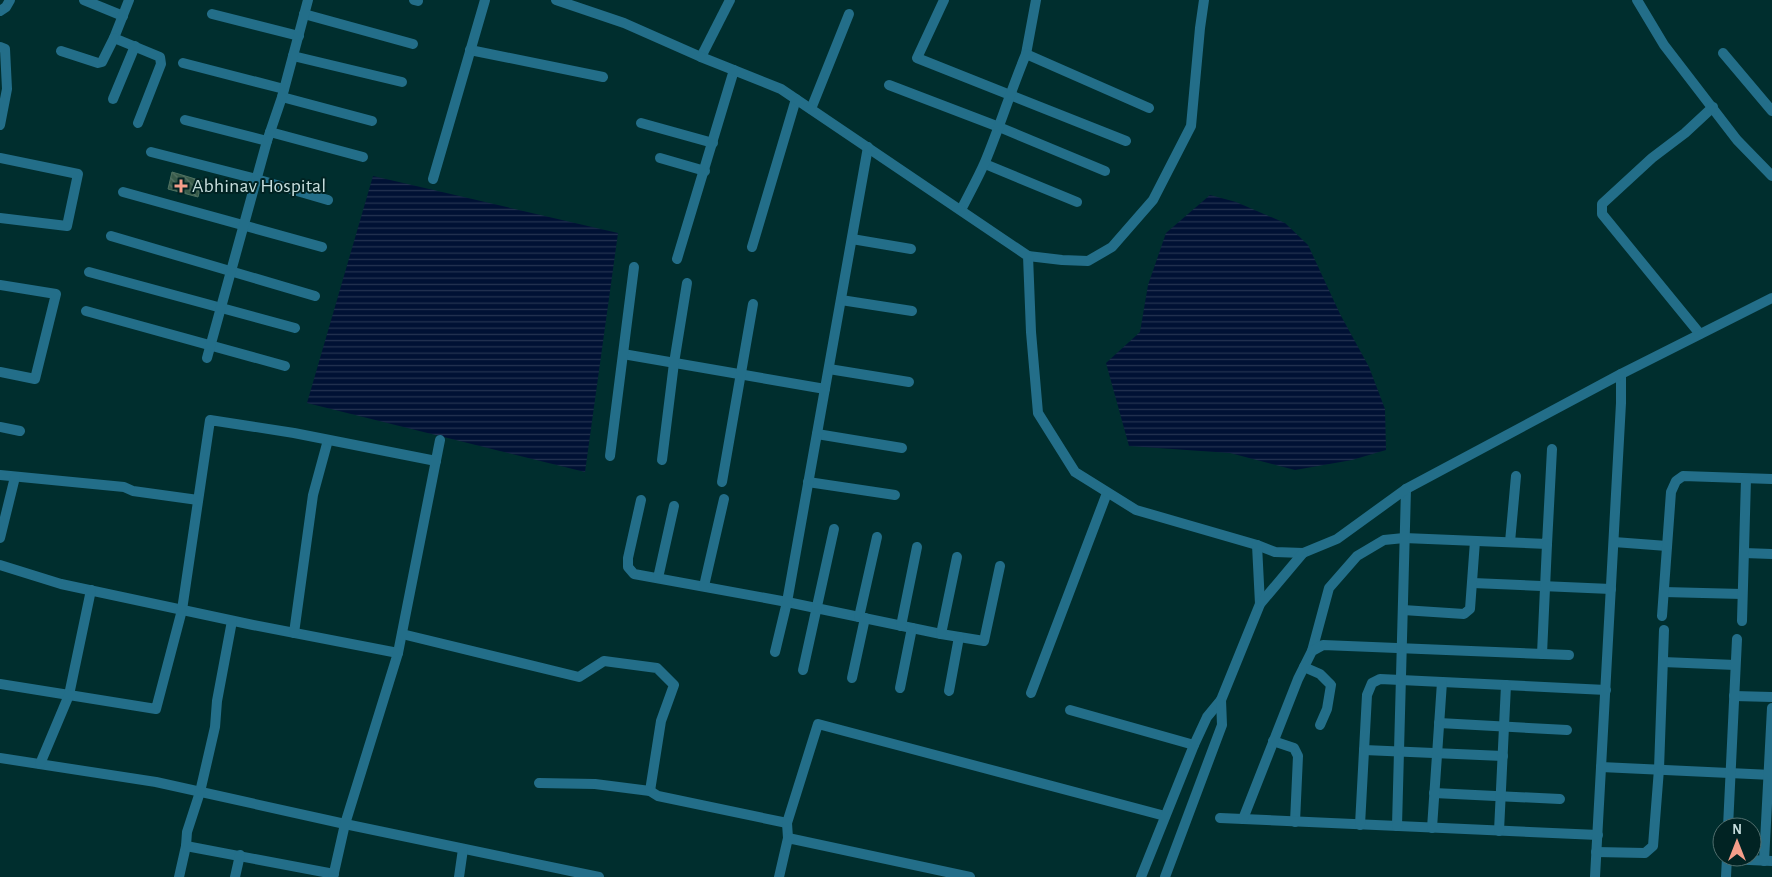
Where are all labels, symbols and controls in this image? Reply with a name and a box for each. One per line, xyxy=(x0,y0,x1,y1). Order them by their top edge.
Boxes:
place label: Abhinav Hospital xyxy=(192,176,326,196)
marker: Abhinav Hospital xyxy=(174,179,188,193)
north arrow xyxy=(1712,817,1762,867)
text: N xyxy=(1732,823,1742,837)

